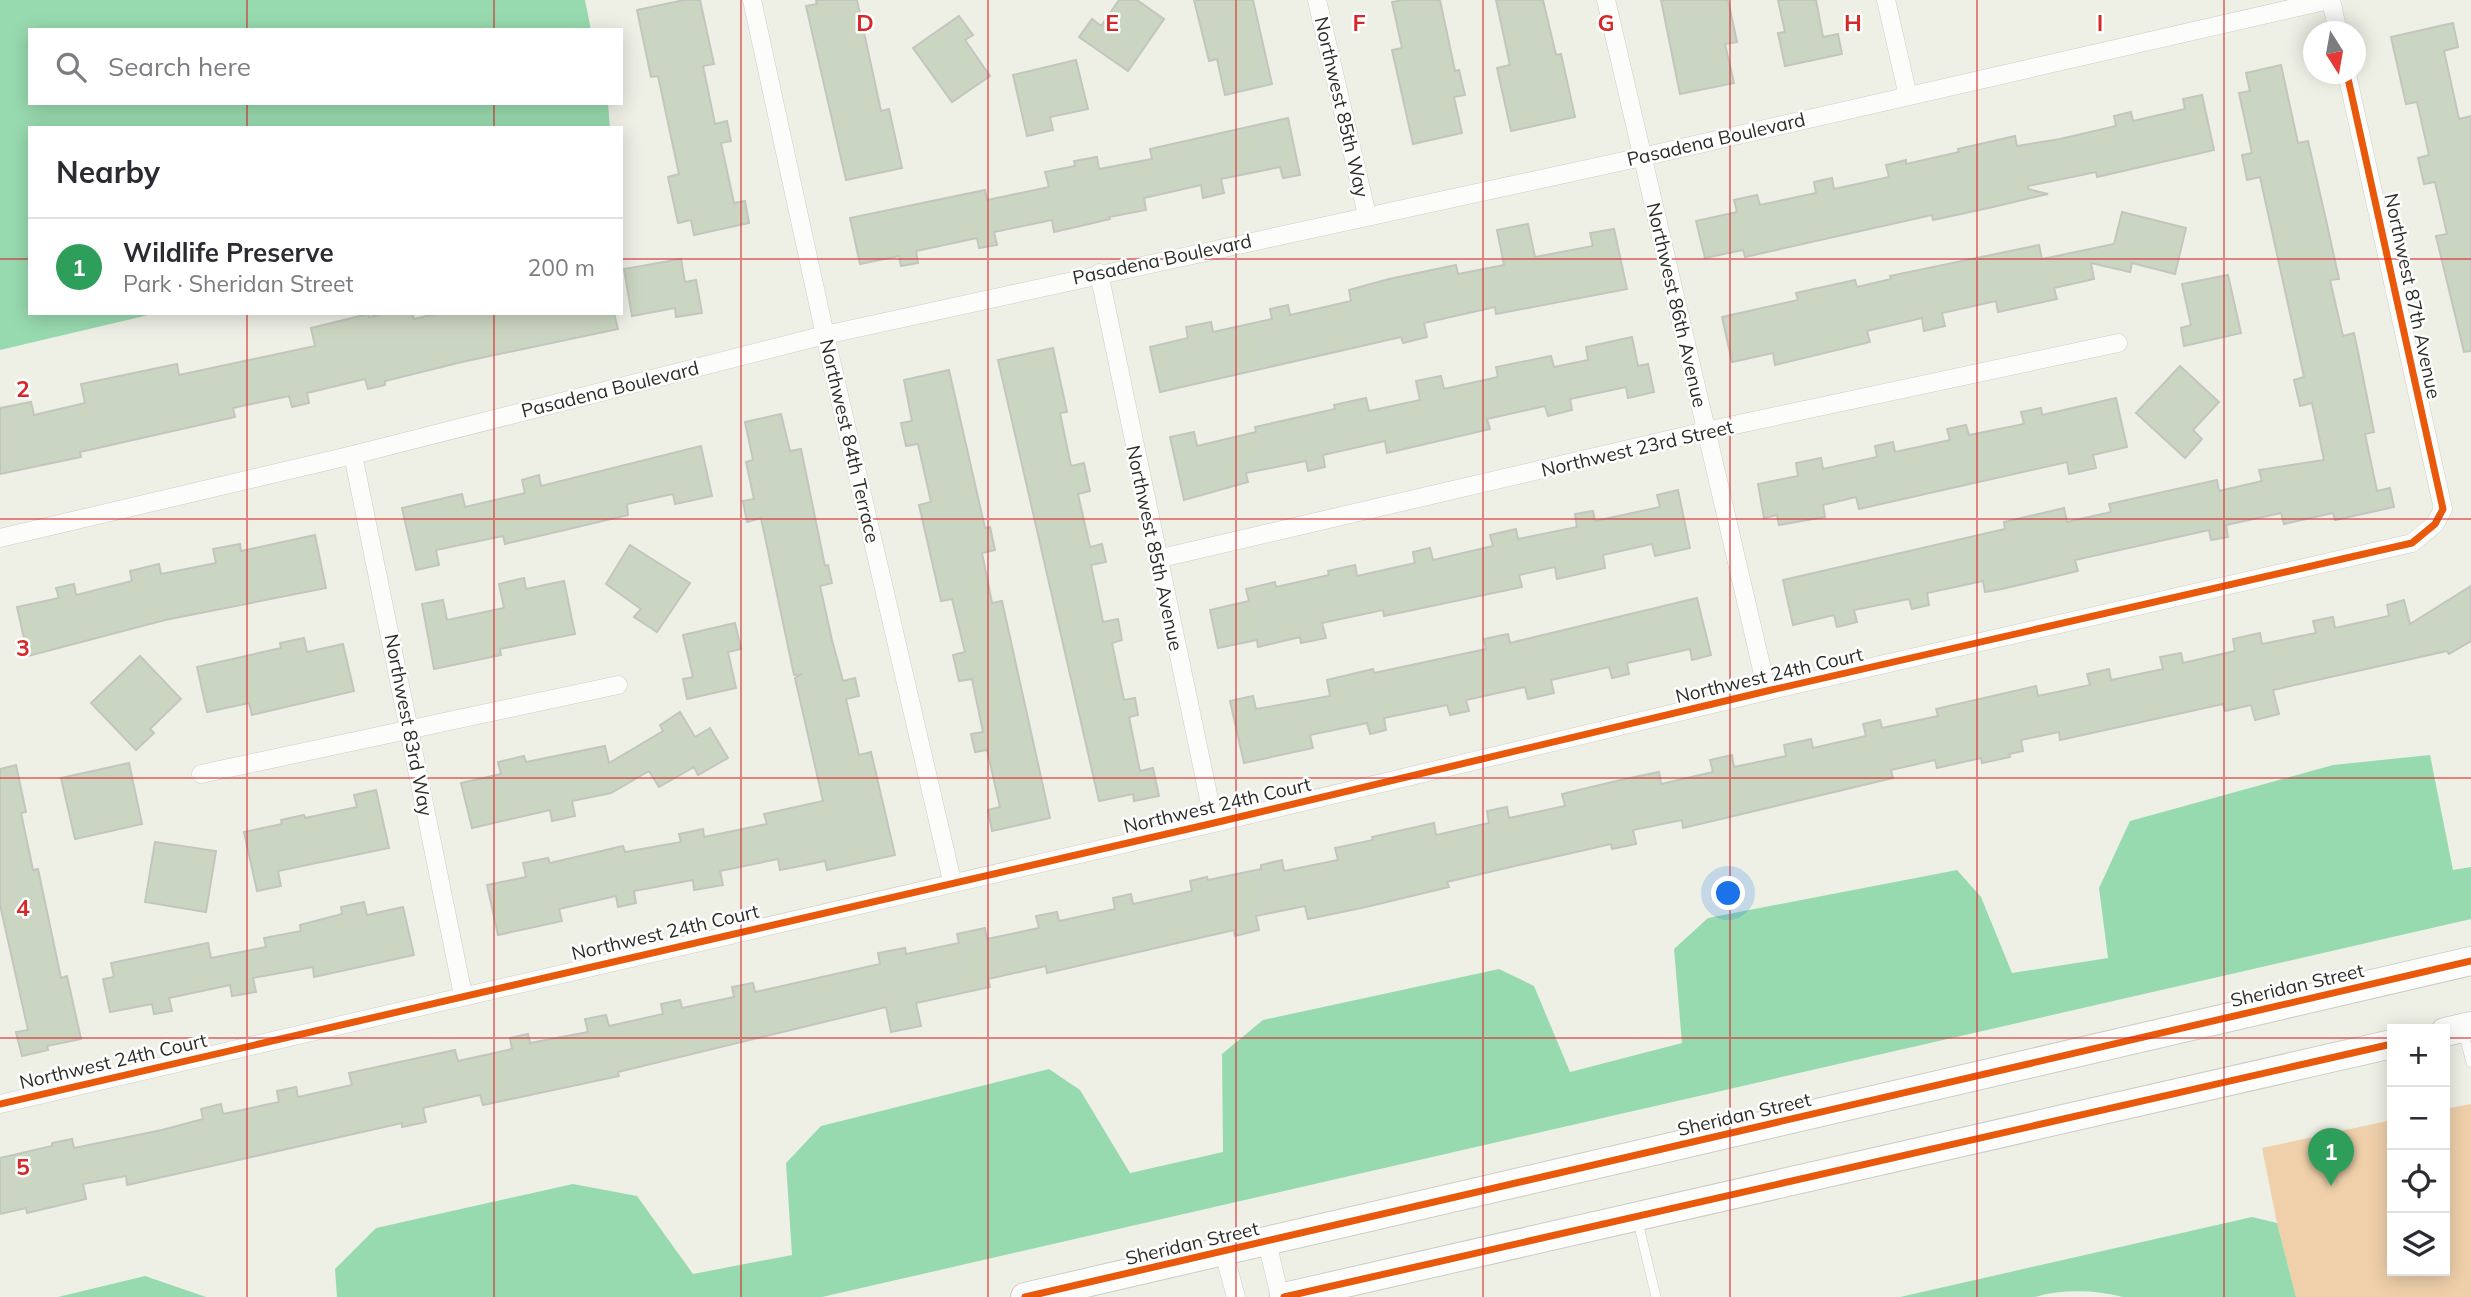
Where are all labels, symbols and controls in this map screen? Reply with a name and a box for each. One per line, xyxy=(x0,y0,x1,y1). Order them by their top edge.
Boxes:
text: D xyxy=(856,8,874,37)
text: E xyxy=(1105,8,1119,37)
text: F xyxy=(1352,8,1366,37)
text: G xyxy=(1597,8,1615,37)
text: H xyxy=(1844,8,1862,37)
text: I xyxy=(2097,8,2103,37)
street label: Northwest 85th Way xyxy=(1310,14,1374,200)
north arrow xyxy=(2303,21,2366,84)
search box xyxy=(28,28,623,105)
icon: search xyxy=(52,48,90,86)
text: Search here xyxy=(108,50,251,83)
street label: Pasadena Boulevard xyxy=(1624,107,1808,171)
text: Nearby xyxy=(56,153,160,191)
street label: Northwest 87th Avenue xyxy=(2379,191,2447,401)
street label: Northwest 86th Avenue xyxy=(1642,200,1712,410)
street label: Pasadena Boulevard xyxy=(1070,228,1254,290)
text: Wildlife Preserve xyxy=(123,236,334,269)
text: 1 xyxy=(72,253,86,282)
text: 200 m xyxy=(527,253,595,282)
text: Park · Sheridan Street xyxy=(123,269,354,298)
street label: Northwest 84th Terrace xyxy=(815,337,885,545)
street label: Pasadena Boulevard xyxy=(519,355,701,423)
text: 2 xyxy=(16,374,30,403)
street label: Northwest 23rd Street xyxy=(1539,414,1736,482)
street label: Northwest 85th Avenue xyxy=(1121,443,1189,653)
street label: Northwest 83rd Way xyxy=(380,632,438,818)
text: 3 xyxy=(16,633,30,662)
street label: Northwest 24th Court xyxy=(1673,642,1865,708)
street label: Northwest 24th Court xyxy=(1121,772,1313,838)
your location xyxy=(1711,876,1745,910)
text: 4 xyxy=(16,893,30,922)
street label: Northwest 24th Court xyxy=(569,899,761,965)
street label: Sheridan Street xyxy=(2228,958,2366,1012)
map controls xyxy=(2387,1024,2450,1276)
button: + xyxy=(2387,1024,2450,1087)
street label: Northwest 24th Court xyxy=(17,1028,209,1094)
street label: Sheridan Street xyxy=(1675,1087,1813,1141)
button: − xyxy=(2387,1087,2450,1150)
pin: 1 xyxy=(2308,1128,2354,1186)
button: locate xyxy=(2387,1150,2450,1213)
text: 5 xyxy=(16,1152,30,1181)
button: layers xyxy=(2387,1213,2450,1276)
street label: Sheridan Street xyxy=(1123,1216,1261,1270)

